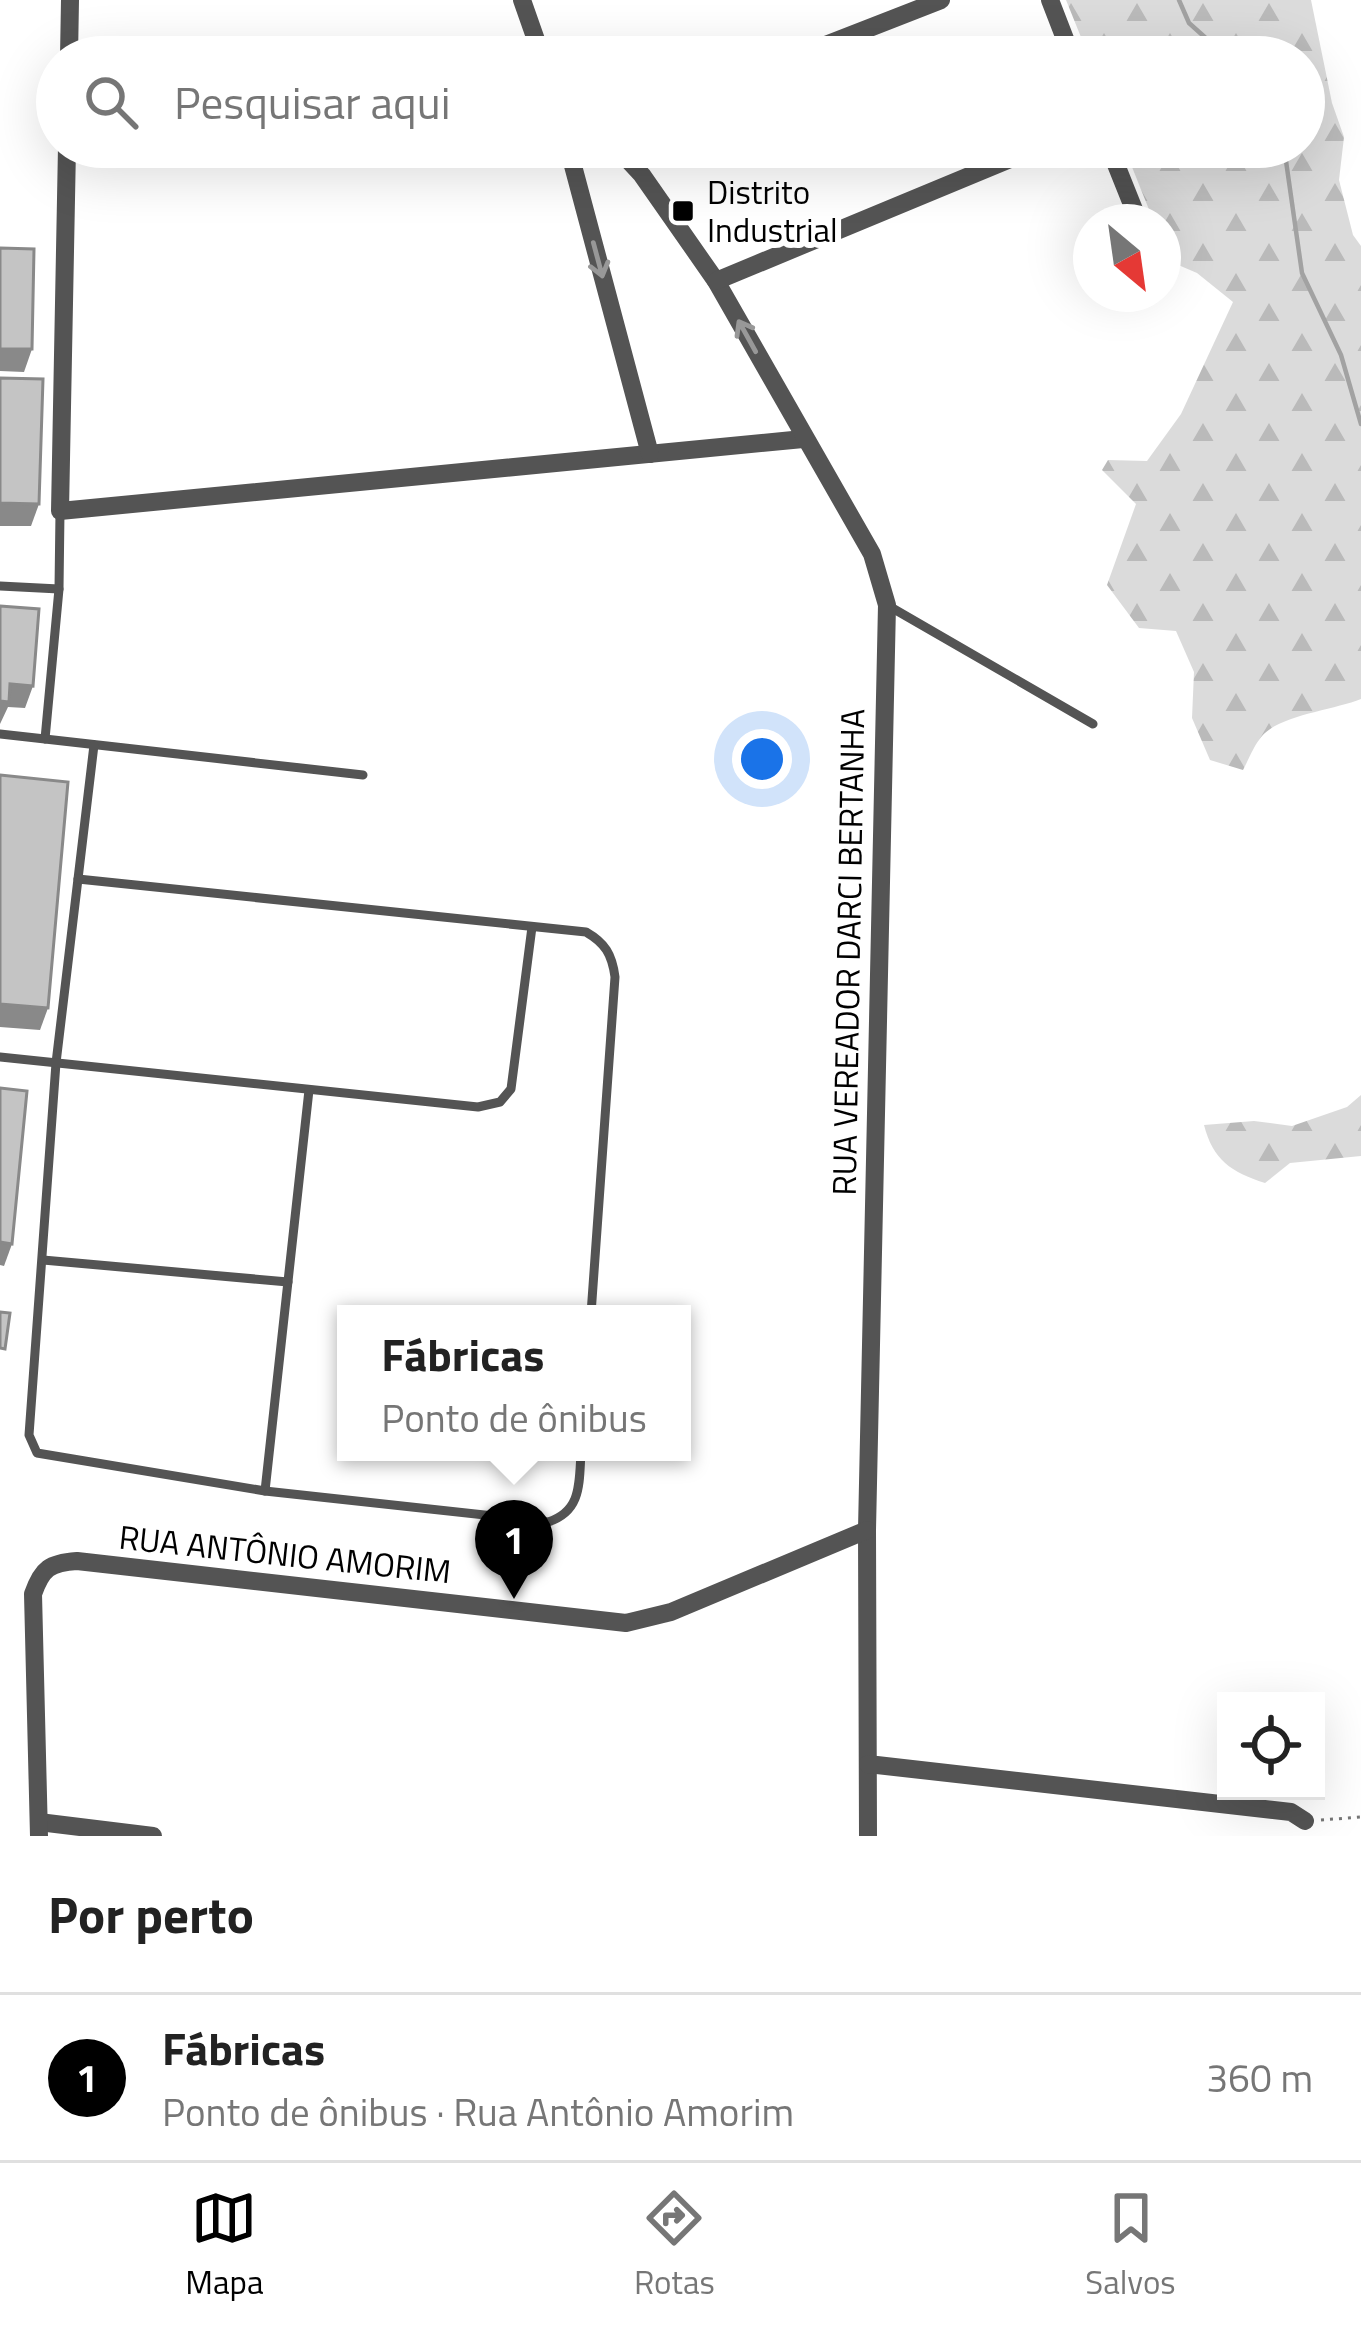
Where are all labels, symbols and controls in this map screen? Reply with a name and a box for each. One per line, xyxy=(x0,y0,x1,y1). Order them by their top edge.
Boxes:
search box xyxy=(36,36,1325,168)
text: Pesquisar aqui xyxy=(174,68,450,136)
icon: search xyxy=(78,69,144,135)
place label: Distrito Industrial xyxy=(707,167,838,255)
marker: Distrito Industrial xyxy=(670,198,696,224)
north arrow xyxy=(1073,204,1181,312)
one-way arrow xyxy=(589,240,611,278)
one-way arrow xyxy=(734,320,758,355)
street label: RUA VEREADOR DARCI BERTANHA xyxy=(819,708,877,1196)
your location xyxy=(732,729,792,789)
popup xyxy=(337,1305,691,1461)
text: Fábricas xyxy=(381,1320,544,1388)
text: Ponto de ônibus xyxy=(381,1388,647,1447)
pin: 1 xyxy=(475,1500,553,1599)
street label: RUA ANTÔNIO AMORIM xyxy=(117,1512,453,1596)
map controls xyxy=(1217,1692,1325,1800)
button: locate xyxy=(1217,1692,1325,1800)
text: Por perto xyxy=(48,1875,254,1953)
text: Fábricas xyxy=(162,2014,325,2082)
text: 1 xyxy=(76,2048,98,2107)
text: 360 m xyxy=(1206,2048,1313,2107)
text: Ponto de ônibus · Rua Antônio Amorim xyxy=(162,2082,794,2141)
tab: Mapa xyxy=(185,2185,263,2307)
tab: Rotas xyxy=(634,2185,715,2307)
tab: Salvos xyxy=(1085,2185,1176,2307)

